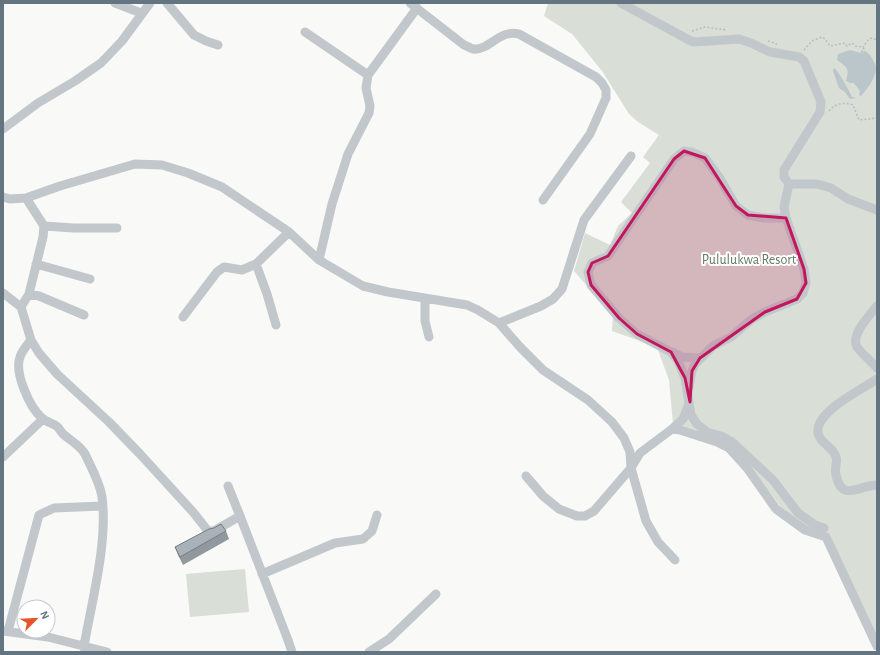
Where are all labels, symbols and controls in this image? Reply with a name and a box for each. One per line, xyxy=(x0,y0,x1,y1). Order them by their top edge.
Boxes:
park label: Pululukwa Resort xyxy=(702,253,797,267)
north arrow xyxy=(16,599,56,639)
text: N xyxy=(38,609,51,621)

